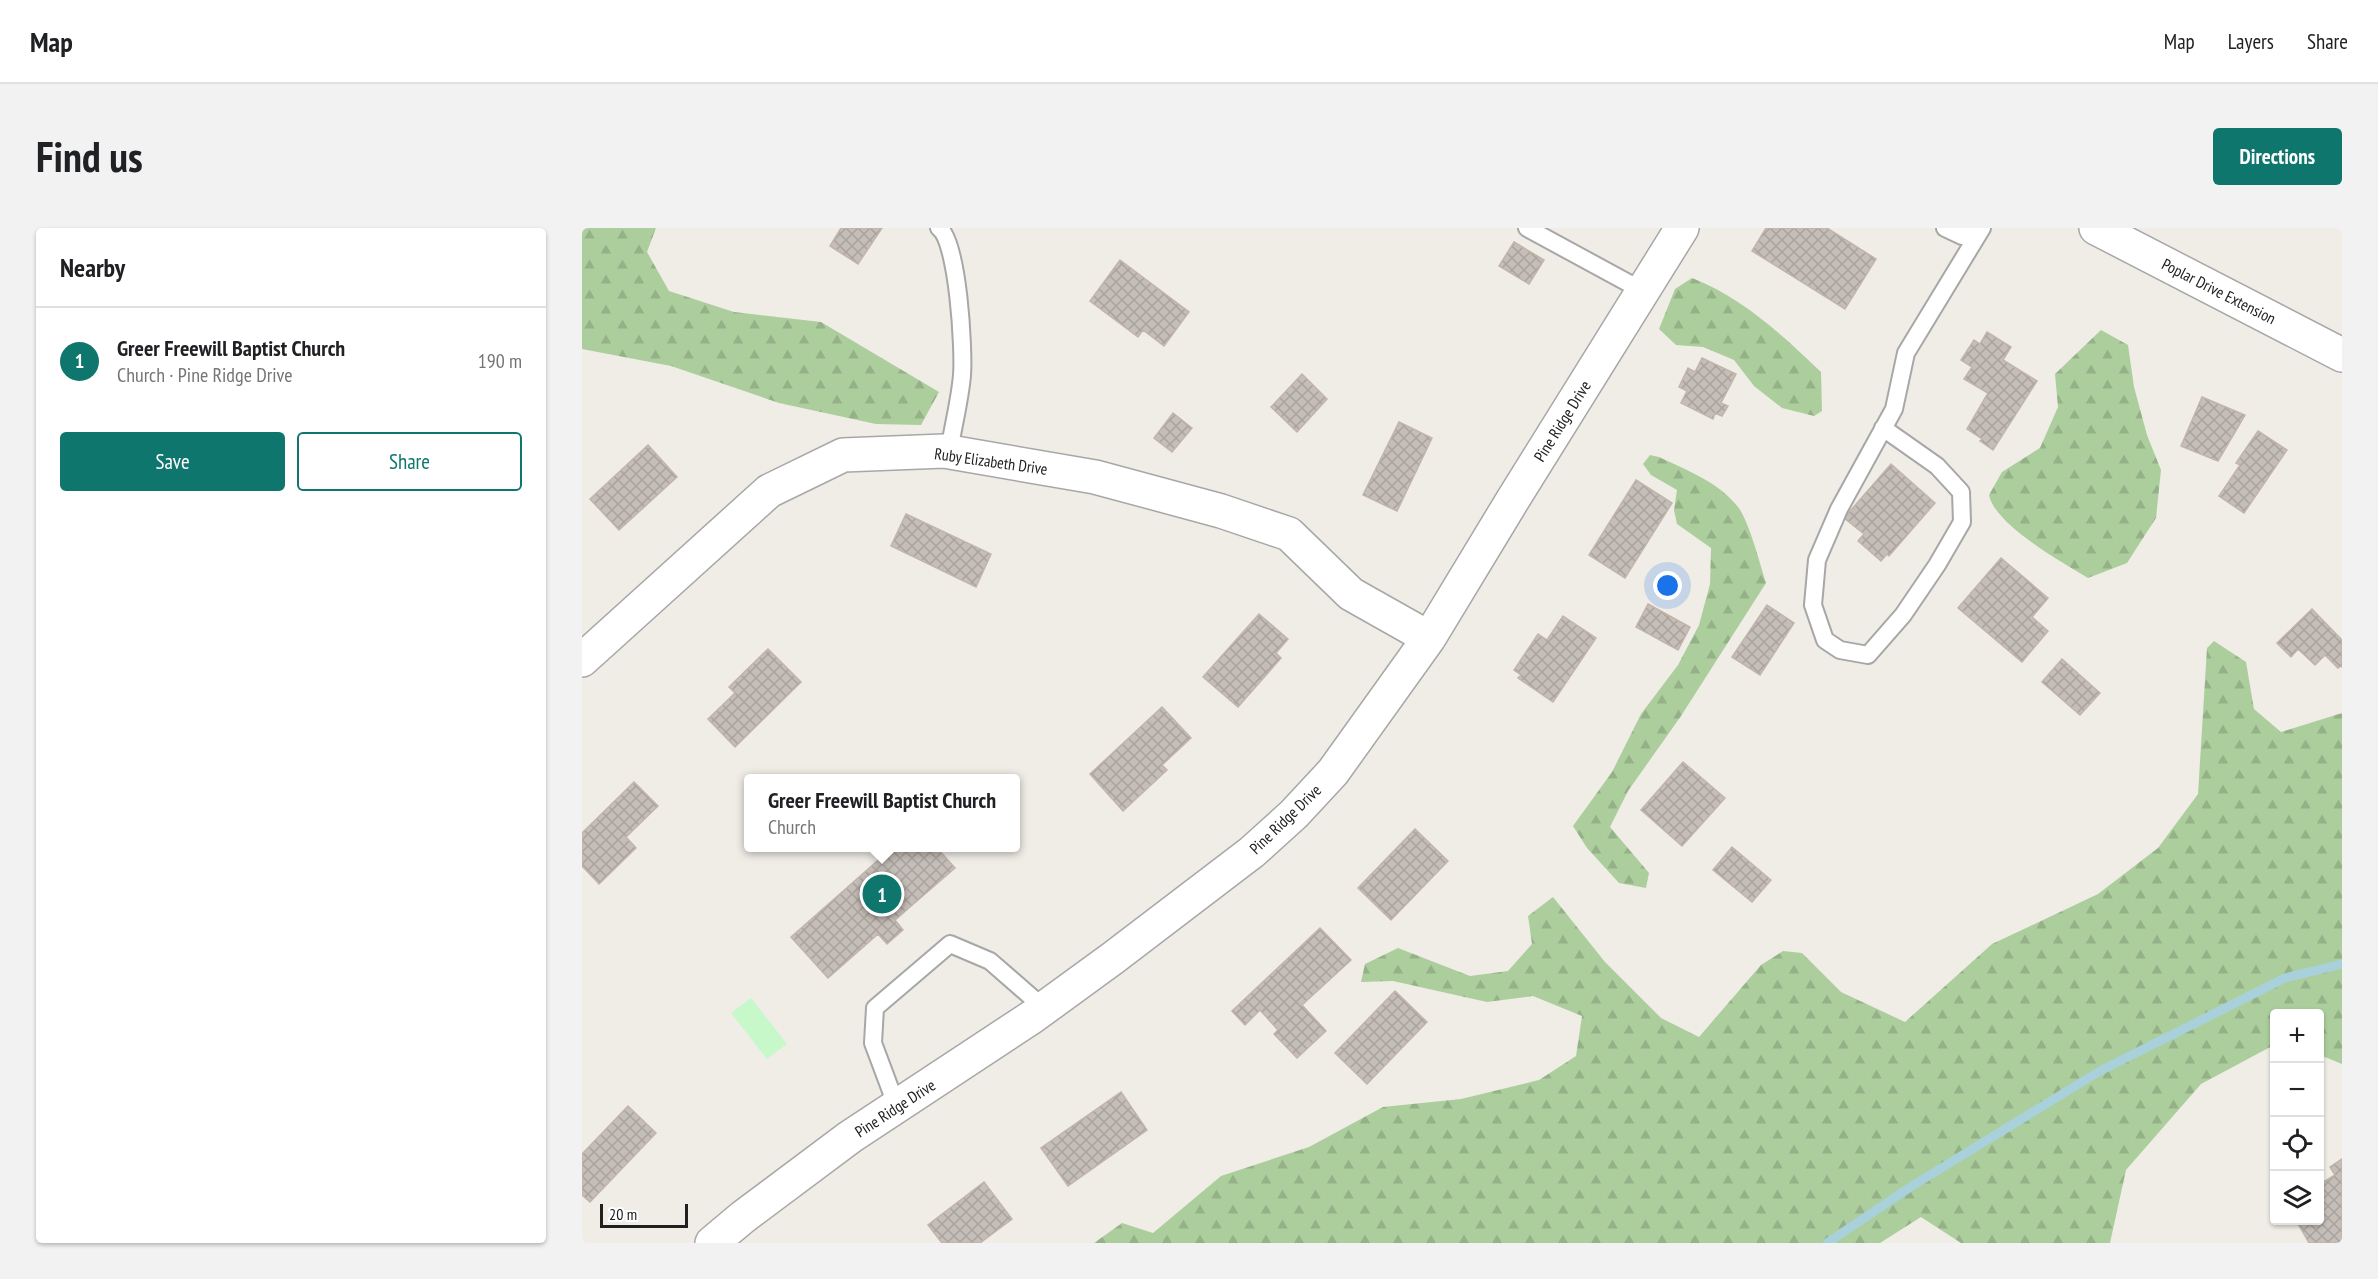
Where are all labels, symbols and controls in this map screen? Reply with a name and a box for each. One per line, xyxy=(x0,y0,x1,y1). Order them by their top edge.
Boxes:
text: Map xyxy=(30,23,73,60)
text: Map xyxy=(2164,28,2195,55)
text: Layers xyxy=(2228,28,2274,55)
text: Share xyxy=(2307,28,2348,55)
button: Directions xyxy=(2213,128,2342,185)
text: Find us xyxy=(36,129,143,184)
text: Nearby xyxy=(60,251,125,284)
street label: Poplar Drive Extension xyxy=(2159,254,2279,328)
text: Greer Freewill Baptist Church xyxy=(117,334,345,362)
text: 1 xyxy=(75,348,84,374)
text: 190 m xyxy=(478,348,522,374)
text: Church · Pine Ridge Drive xyxy=(117,362,293,388)
street label: Pine Ridge Drive xyxy=(1529,377,1595,465)
button: Save xyxy=(60,432,285,491)
button: Share xyxy=(297,432,522,491)
street label: Ruby Elizabeth Drive xyxy=(933,443,1049,479)
your location xyxy=(1653,571,1682,600)
popup xyxy=(744,774,1020,852)
street label: Pine Ridge Drive xyxy=(1245,780,1325,858)
text: Greer Freewill Baptist Church xyxy=(768,786,996,814)
text: Church xyxy=(768,814,816,840)
pin: 1 xyxy=(862,872,902,916)
map controls xyxy=(2270,1009,2324,1225)
button: + xyxy=(2270,1009,2324,1063)
button: − xyxy=(2270,1063,2324,1117)
street label: Pine Ridge Drive xyxy=(851,1075,939,1141)
button: locate xyxy=(2270,1117,2324,1171)
button: layers xyxy=(2270,1171,2324,1225)
scale bar xyxy=(600,1201,688,1228)
text: 20 m xyxy=(609,1204,637,1224)

